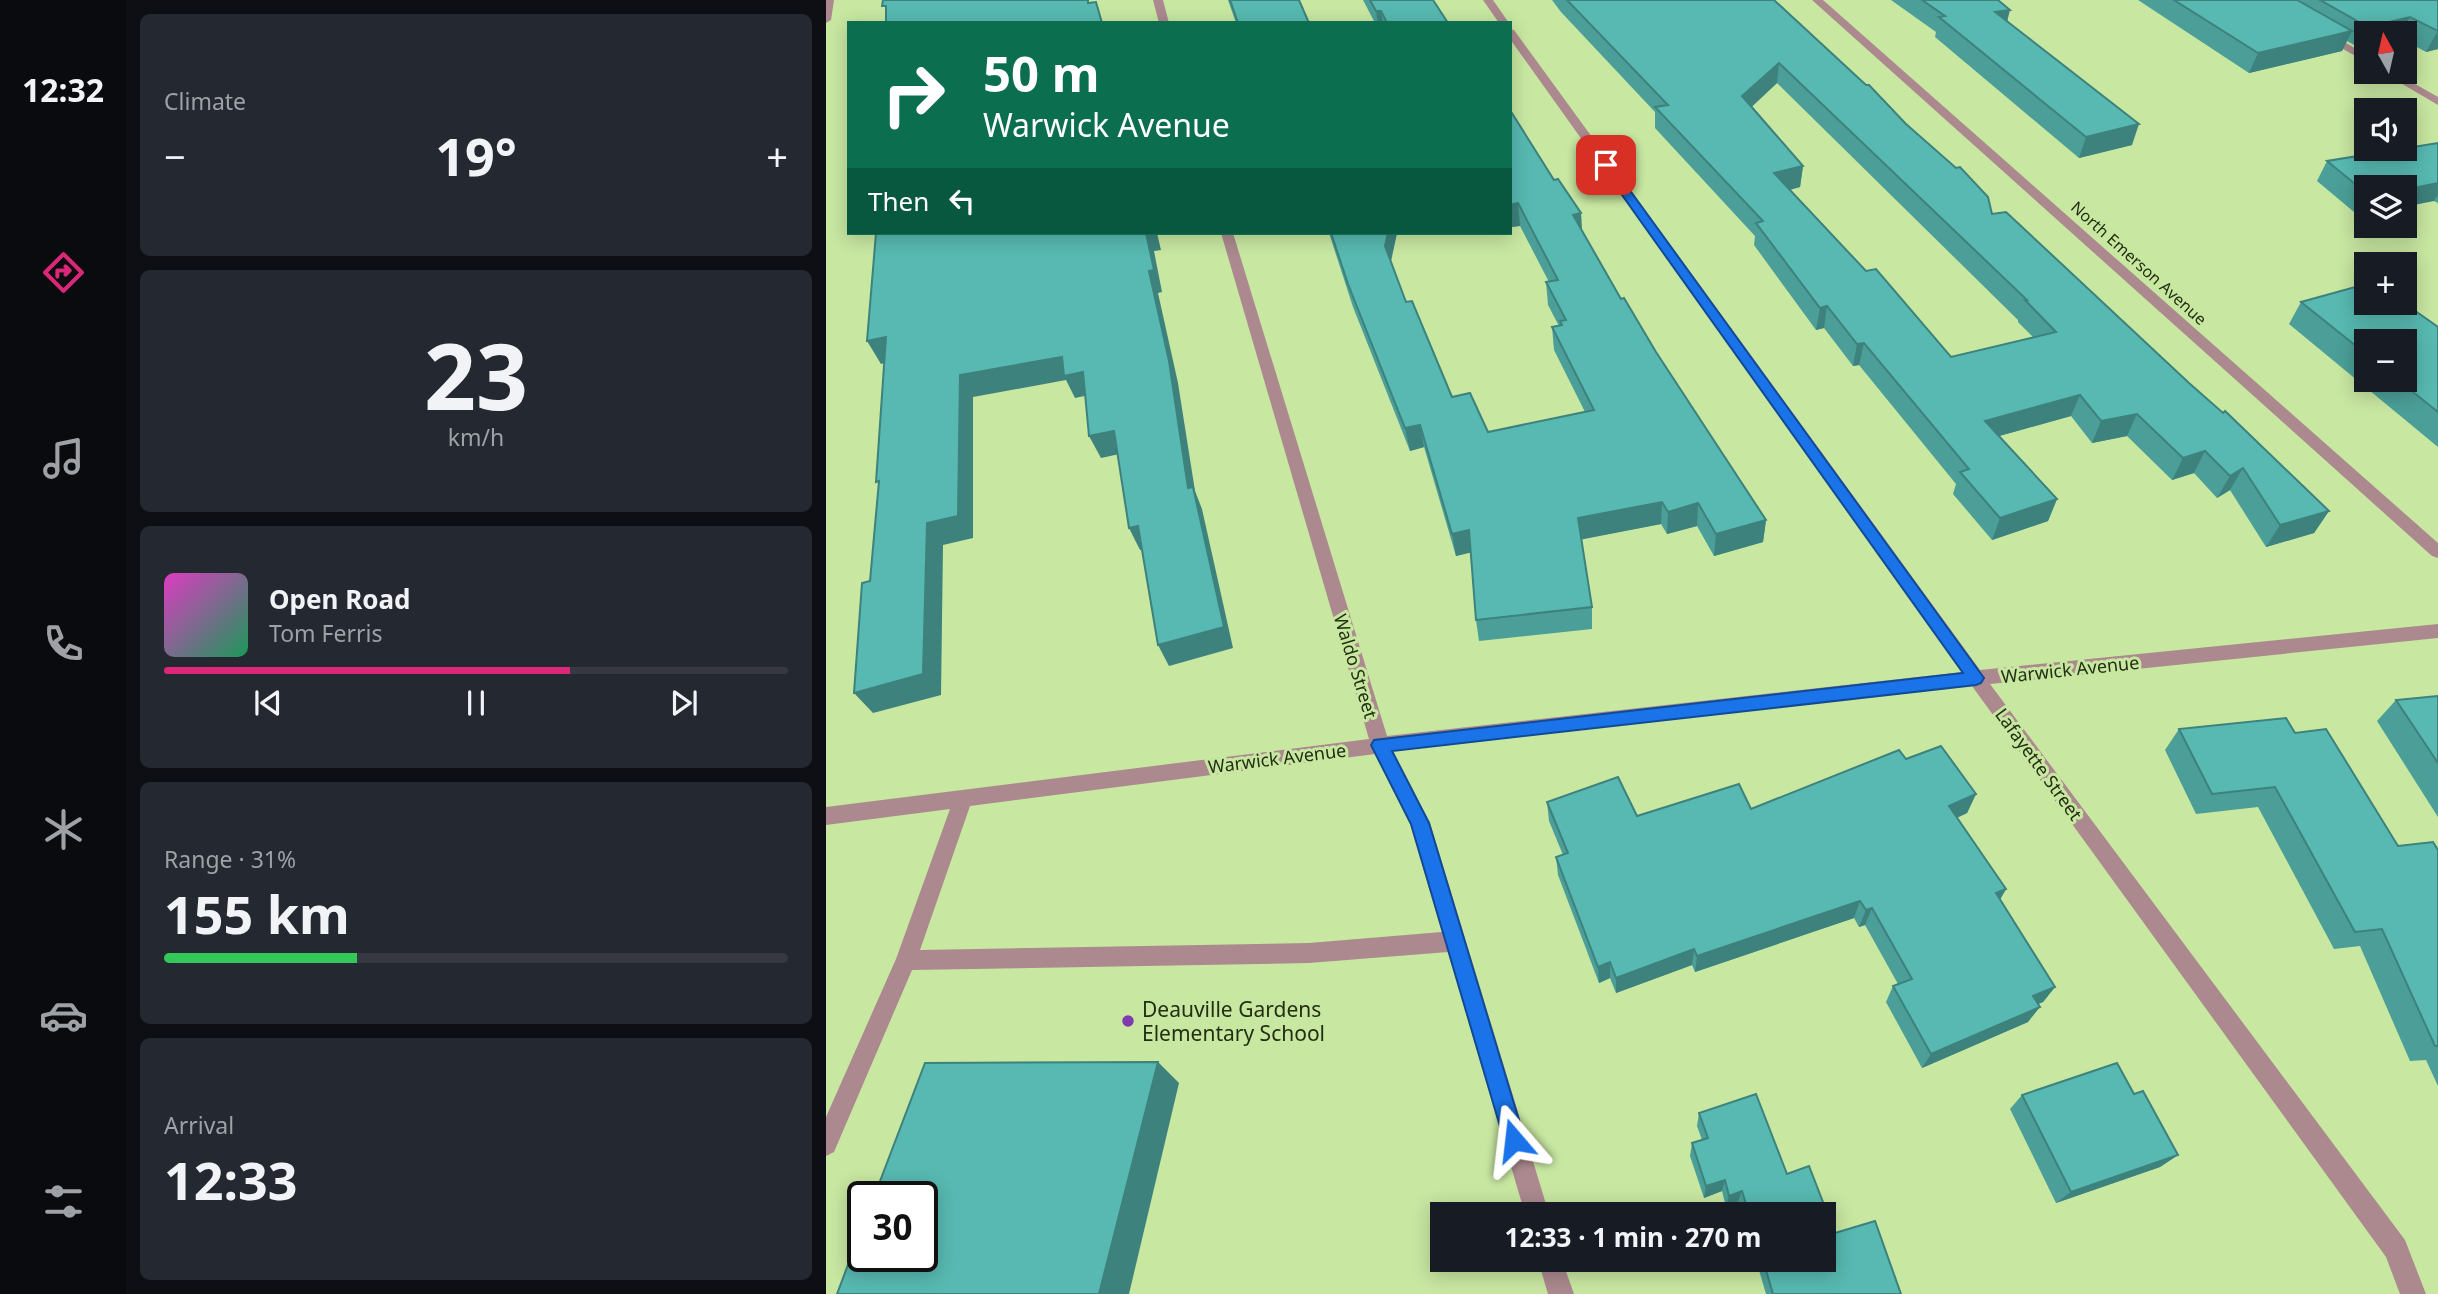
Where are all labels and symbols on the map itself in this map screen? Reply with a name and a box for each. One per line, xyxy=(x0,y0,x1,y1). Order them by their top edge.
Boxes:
north arrow xyxy=(2354,21,2417,84)
pin xyxy=(1576,135,1636,195)
street label: North Emerson Avenue xyxy=(2066,196,2212,330)
street label: Waldo Street xyxy=(1329,611,1383,722)
street label: Warwick Avenue xyxy=(2000,650,2140,688)
street label: Lafayette Street xyxy=(1990,703,2088,825)
street label: Warwick Avenue xyxy=(1207,738,1347,778)
place label: Deauville Gardens Elementary School xyxy=(1142,995,1325,1047)
marker: Deauville Gardens Elementary School xyxy=(1120,1013,1136,1029)
position arrow xyxy=(1477,1103,1551,1177)
speed limit sign: 30 xyxy=(847,1181,938,1272)

